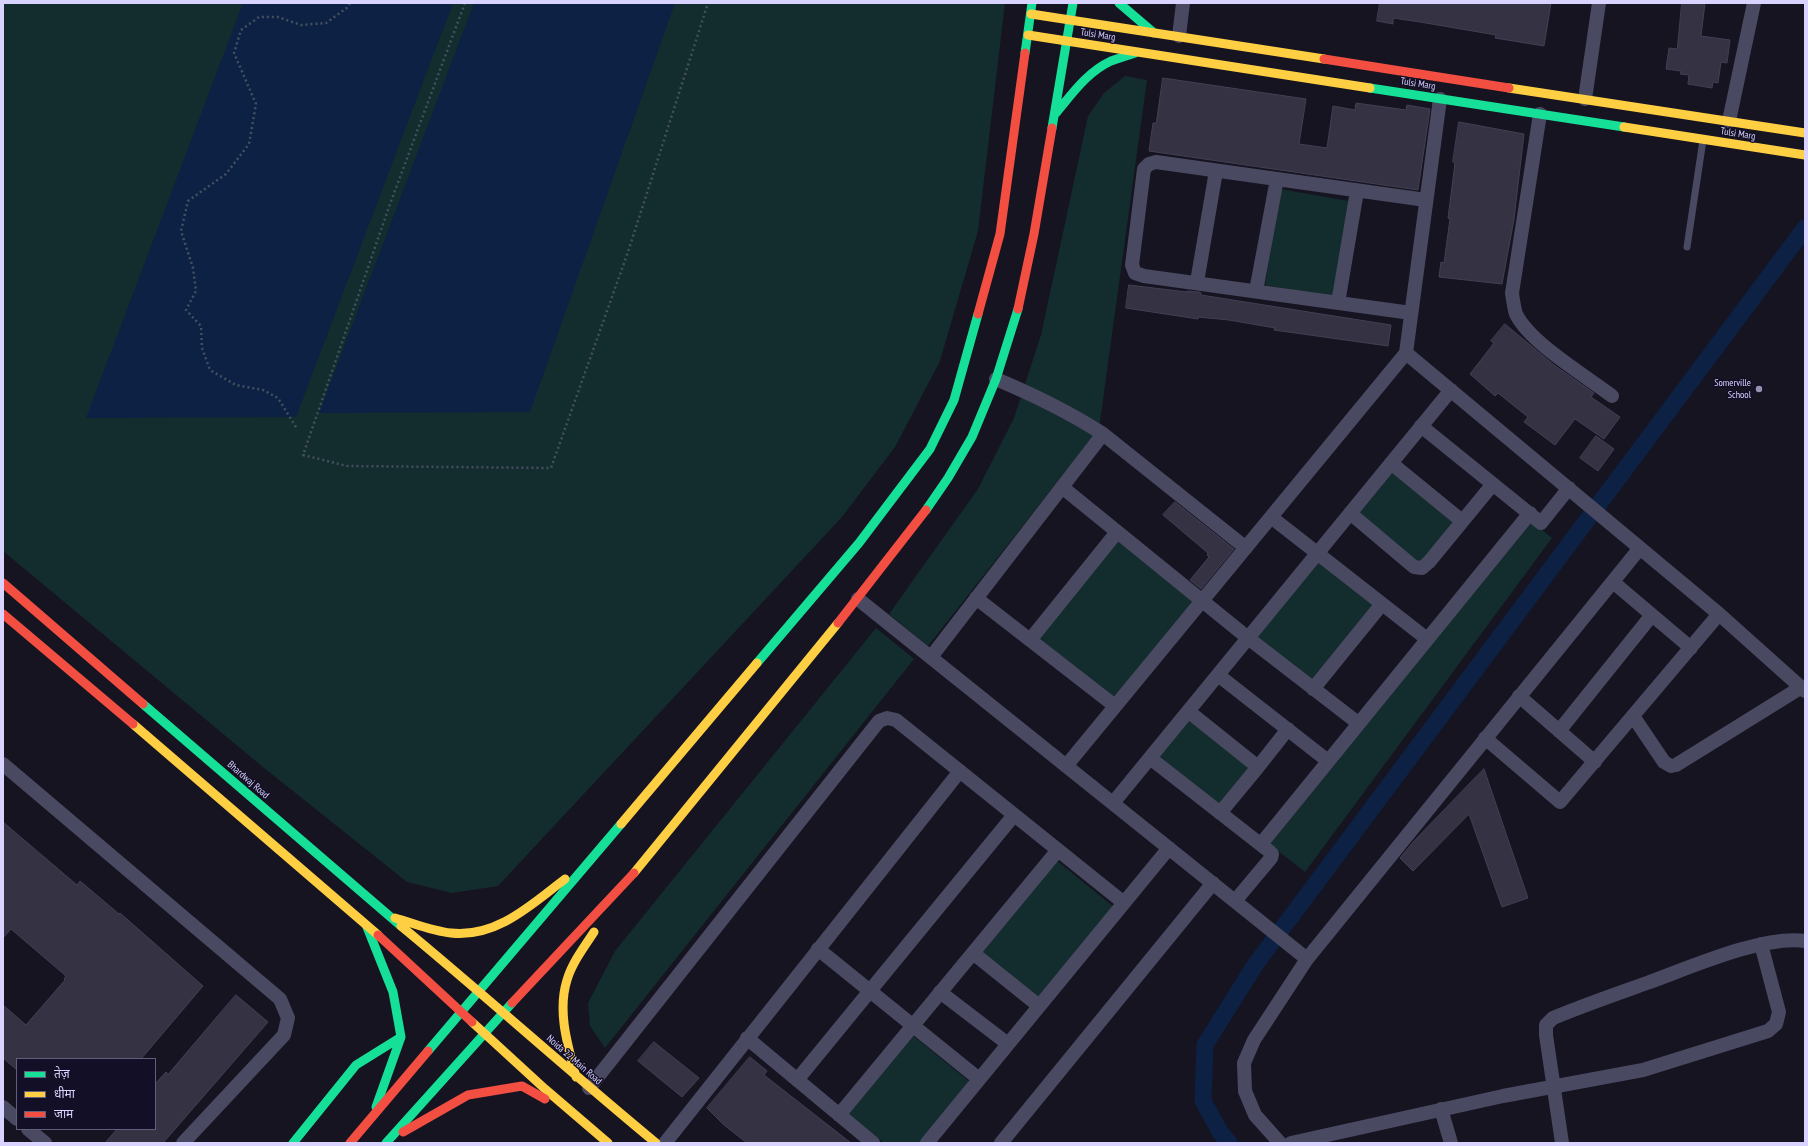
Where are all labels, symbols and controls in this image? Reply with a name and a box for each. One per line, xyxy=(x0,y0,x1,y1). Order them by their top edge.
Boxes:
street label: Tulsi Marg xyxy=(1080,26,1116,44)
street label: Tulsi Marg xyxy=(1400,75,1436,93)
street label: Tulsi Marg xyxy=(1720,125,1756,143)
place label: Somerville School xyxy=(1714,377,1751,400)
marker: Somerville School xyxy=(1754,384,1764,394)
street label: Bhardwaj Road xyxy=(225,759,271,801)
street label: Noida 22 Main Road xyxy=(544,1033,604,1087)
legend xyxy=(16,1058,156,1130)
text: तेज़ xyxy=(54,1066,70,1081)
text: धीमा xyxy=(54,1086,75,1101)
text: जाम xyxy=(54,1106,73,1121)

